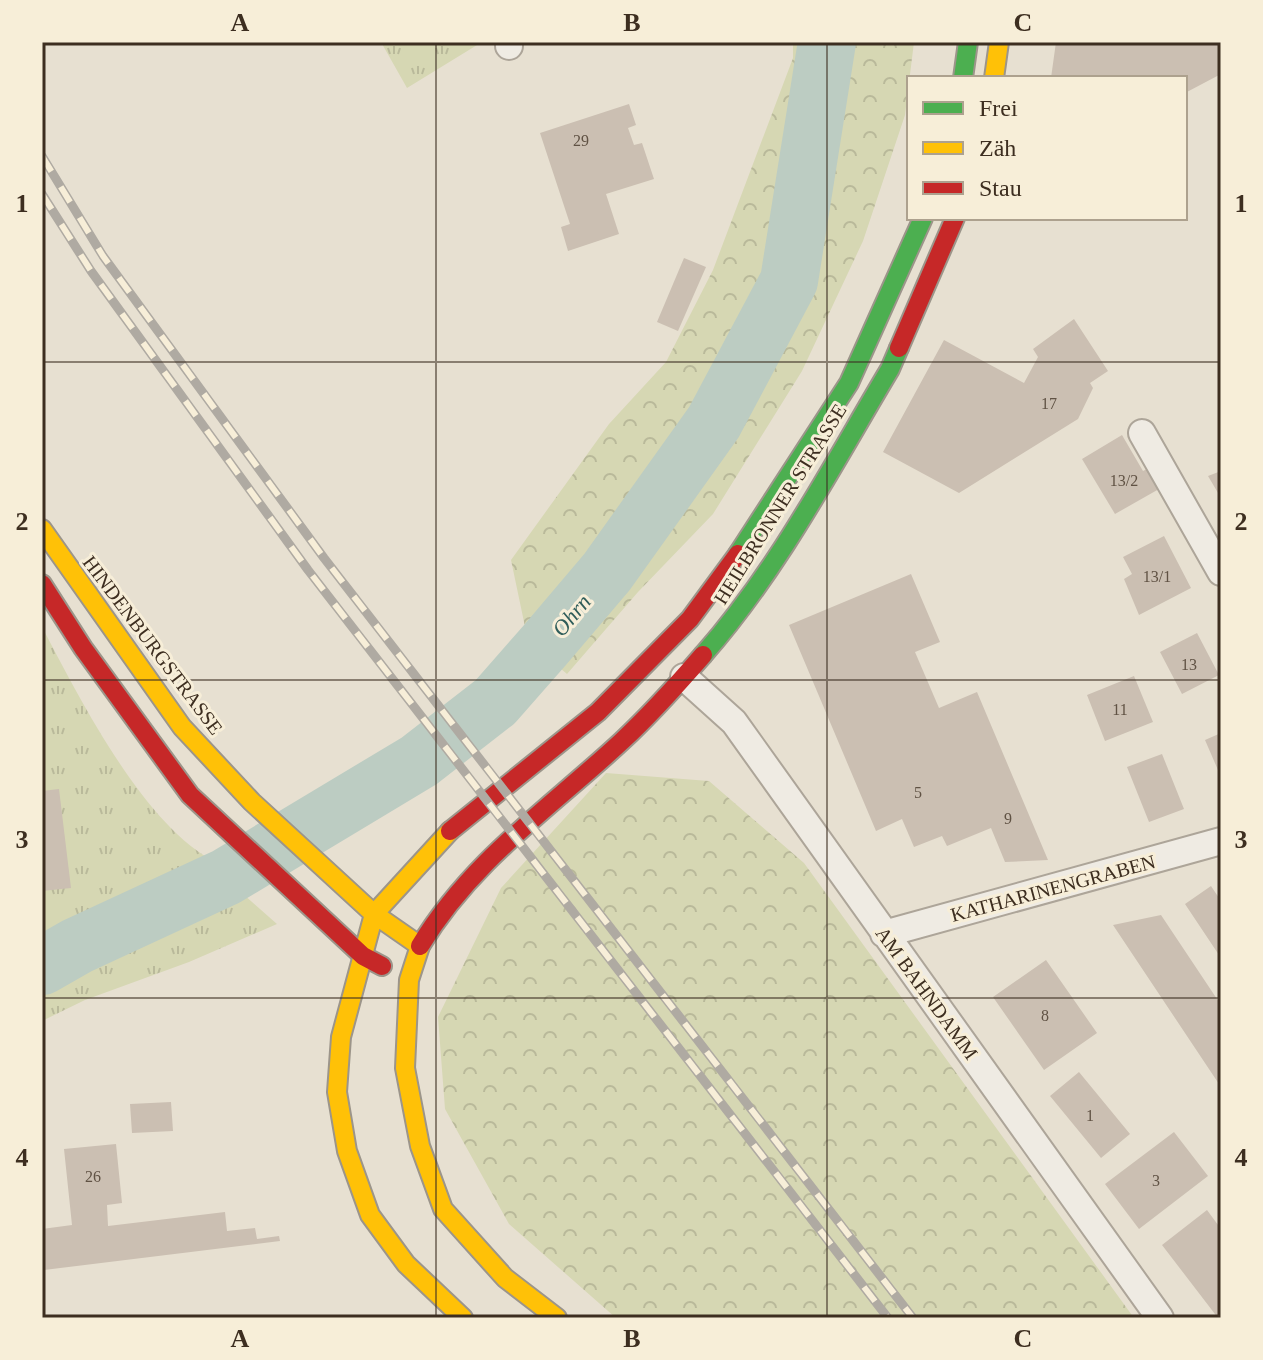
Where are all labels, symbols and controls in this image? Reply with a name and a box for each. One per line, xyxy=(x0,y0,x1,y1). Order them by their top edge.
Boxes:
text: A xyxy=(231,8,250,37)
text: B xyxy=(623,8,641,37)
text: C xyxy=(1014,8,1032,37)
legend xyxy=(907,76,1187,220)
text: Frei xyxy=(979,95,1018,121)
house number: 29 xyxy=(573,132,589,149)
text: Zäh xyxy=(979,135,1016,161)
text: Stau xyxy=(979,175,1022,201)
text: 1 xyxy=(16,189,29,218)
text: 1 xyxy=(1235,189,1248,218)
house number: 17 xyxy=(1041,395,1057,412)
street label: HEILBRONNER STRASSE xyxy=(709,400,851,608)
house number: 13/2 xyxy=(1110,472,1138,489)
text: 2 xyxy=(16,507,29,536)
text: 2 xyxy=(1235,507,1248,536)
street label: HINDENBURGSTRASSE xyxy=(79,551,227,739)
house number: 13/1 xyxy=(1143,568,1171,585)
water label: Ohrn xyxy=(547,589,596,641)
house number: 13 xyxy=(1181,656,1197,673)
house number: 11 xyxy=(1112,701,1128,718)
house number: 5 xyxy=(914,784,922,801)
house number: 9 xyxy=(1004,810,1012,827)
text: 3 xyxy=(16,825,29,854)
text: 3 xyxy=(1235,825,1248,854)
street label: KATHARINENGRABEN xyxy=(948,850,1158,926)
street label: AM BAHNDAMM xyxy=(872,922,983,1064)
house number: 8 xyxy=(1041,1007,1049,1024)
house number: 1 xyxy=(1086,1107,1094,1124)
text: 4 xyxy=(16,1143,29,1172)
text: 4 xyxy=(1235,1143,1248,1172)
house number: 26 xyxy=(85,1168,101,1185)
house number: 3 xyxy=(1152,1172,1160,1189)
text: A xyxy=(231,1324,250,1353)
text: B xyxy=(623,1324,641,1353)
text: C xyxy=(1014,1324,1032,1353)

